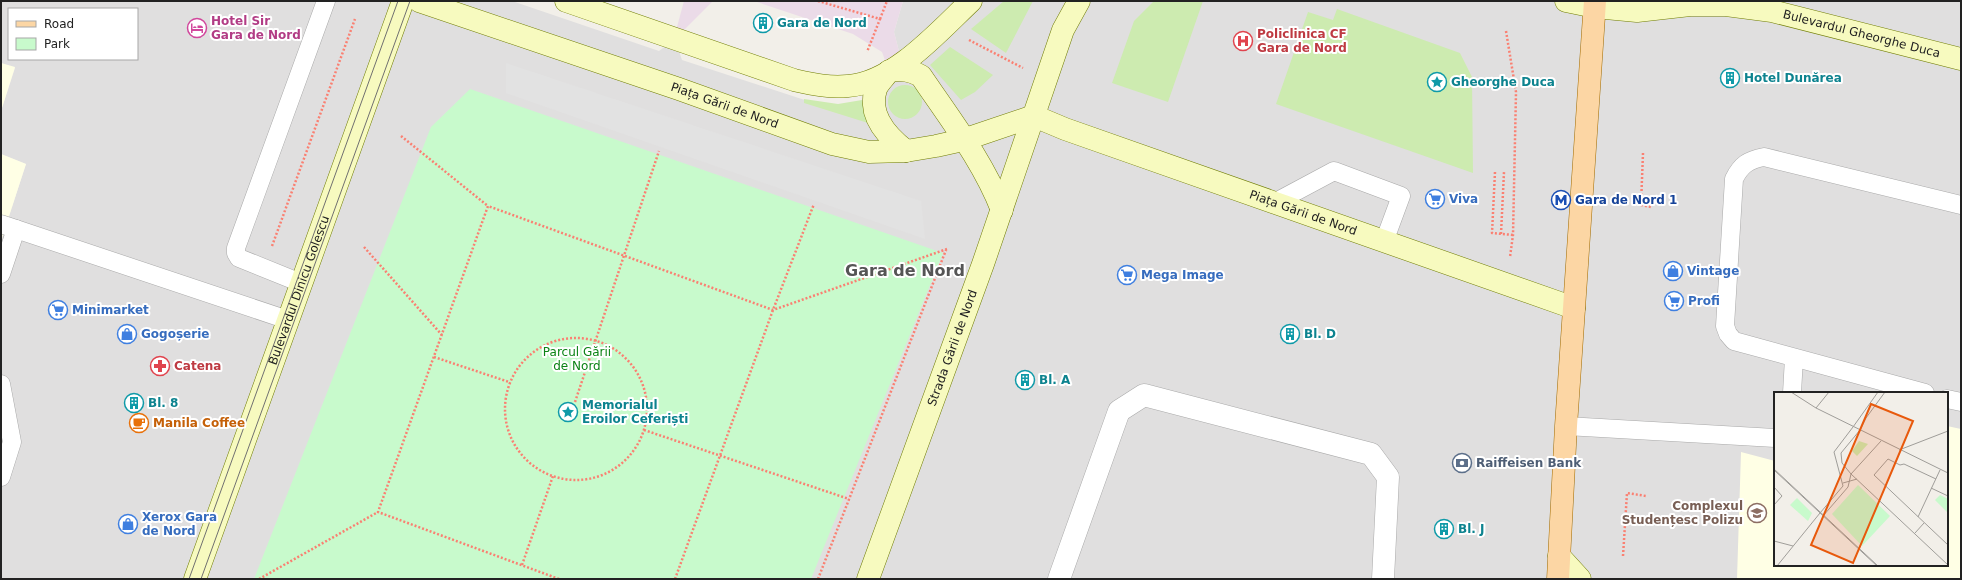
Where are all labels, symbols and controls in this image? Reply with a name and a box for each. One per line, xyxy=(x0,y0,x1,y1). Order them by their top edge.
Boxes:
street label: Bulevardul Gheorghe Duca xyxy=(1781,7,1942,60)
legend xyxy=(8,8,138,60)
building icon: Gara de Nord xyxy=(752,12,774,34)
place label: Hotel Sir Gara de Nord xyxy=(211,14,301,42)
place label: Gara de Nord xyxy=(777,16,867,30)
text: Road xyxy=(44,17,74,31)
hotel icon: Hotel Sir Gara de Nord xyxy=(186,17,208,39)
place label: Policlinica CF Gara de Nord xyxy=(1257,27,1347,55)
hospital icon: Policlinica CF Gara de Nord xyxy=(1232,30,1254,52)
text: Park xyxy=(44,37,70,51)
building icon: Hotel Dunărea xyxy=(1719,67,1741,89)
place icon: Gheorghe Duca xyxy=(1426,71,1448,93)
place label: Hotel Dunărea xyxy=(1744,71,1842,85)
place label: Gheorghe Duca xyxy=(1451,75,1555,89)
street label: Piața Gării de Nord xyxy=(669,80,780,131)
street label: Piața Gării de Nord xyxy=(1247,187,1359,238)
supermarket icon: Viva xyxy=(1424,188,1446,210)
metro station icon: Gara de Nord 1 xyxy=(1550,189,1572,211)
place label: Viva xyxy=(1449,192,1478,206)
place label: Gara de Nord 1 xyxy=(1575,193,1677,207)
street label: Bulevardul Dinicu Golescu xyxy=(266,214,332,367)
shop icon: Vintage xyxy=(1662,260,1684,282)
district label: Gara de Nord xyxy=(845,261,965,280)
supermarket icon: Mega Image xyxy=(1116,264,1138,286)
place label: Vintage xyxy=(1687,264,1739,278)
place label: Mega Image xyxy=(1141,268,1224,282)
street label: Strada Gării de Nord xyxy=(925,288,980,408)
supermarket icon: Profi xyxy=(1663,290,1685,312)
place label: Profi xyxy=(1688,294,1720,308)
supermarket icon: Minimarket xyxy=(47,299,69,321)
place label: Minimarket xyxy=(72,303,149,317)
shop icon: Gogoșerie xyxy=(116,323,138,345)
building icon: Bl. D xyxy=(1279,323,1301,345)
place label: Gogoșerie xyxy=(141,327,209,341)
place label: Bl. D xyxy=(1304,327,1336,341)
park label: Parcul Gării de Nord xyxy=(543,345,611,373)
pharmacy icon: Catena xyxy=(149,355,171,377)
place label: Catena xyxy=(174,359,221,373)
building icon: Bl. A xyxy=(1014,369,1036,391)
place label: Bl. A xyxy=(1039,373,1071,387)
building icon: Bl. 8 xyxy=(123,392,145,414)
inset map xyxy=(1774,392,1948,566)
place label: Bl. 8 xyxy=(148,396,178,410)
place label: Memorialul Eroilor Ceferiști xyxy=(582,398,688,426)
place icon: Memorialul Eroilor Ceferiști xyxy=(557,401,579,423)
cafe icon: Manila Coffee xyxy=(128,412,150,434)
place label: Manila Coffee xyxy=(153,416,245,430)
bank icon: Raiffeisen Bank xyxy=(1451,452,1473,474)
place label: Raiffeisen Bank xyxy=(1476,456,1582,470)
place label: Complexul Studențesc Polizu xyxy=(1622,499,1743,527)
school or university icon: Complexul Studențesc Polizu xyxy=(1746,502,1768,524)
place label: Xerox Gara de Nord xyxy=(142,510,217,538)
shop icon: Xerox Gara de Nord xyxy=(117,513,139,535)
building icon: Bl. J xyxy=(1433,518,1455,540)
place label: Bl. J xyxy=(1458,522,1484,536)

